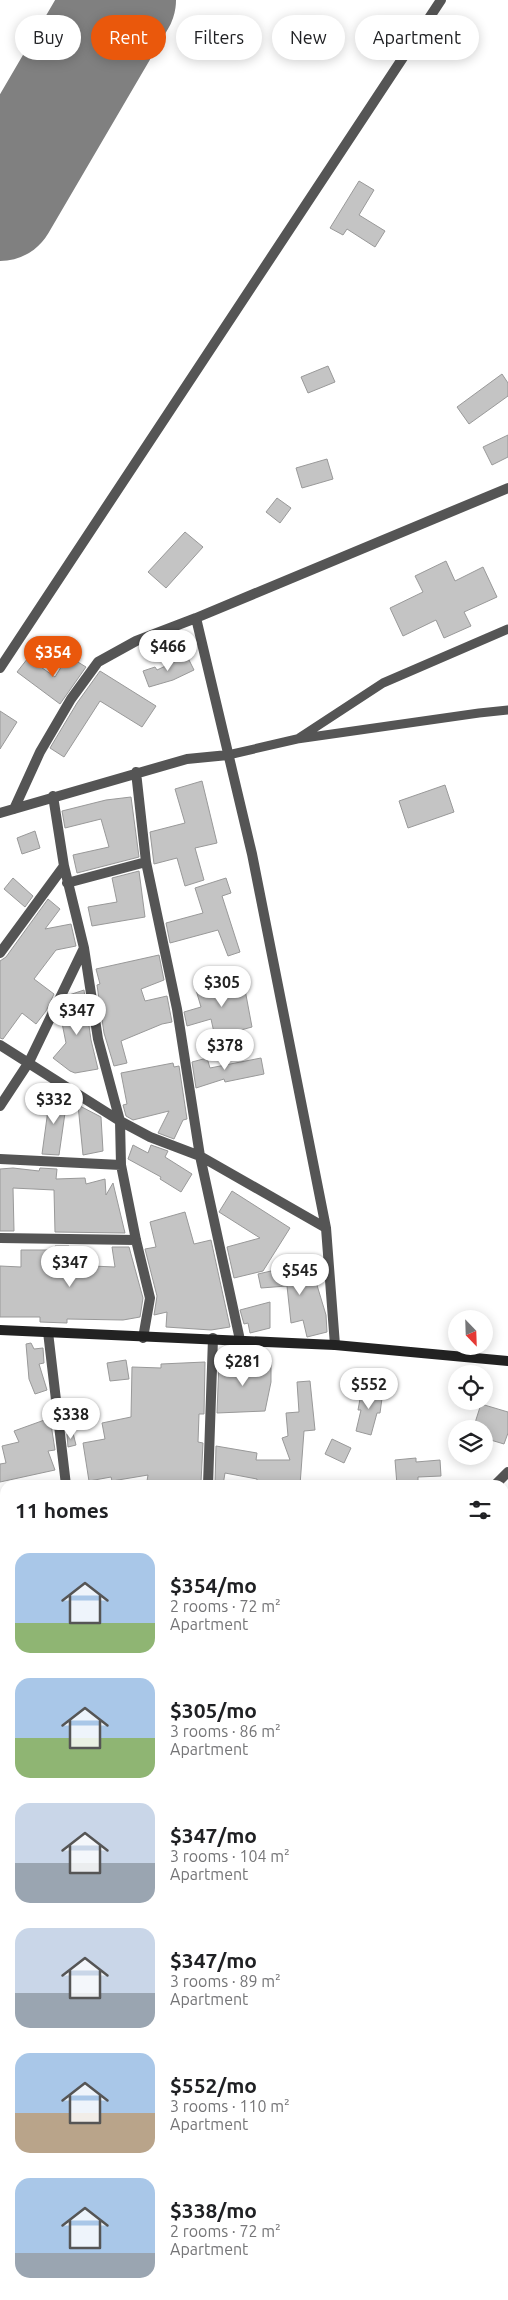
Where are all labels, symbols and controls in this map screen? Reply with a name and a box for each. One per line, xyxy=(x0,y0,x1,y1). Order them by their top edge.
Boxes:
chip: Buy xyxy=(15,15,81,60)
chip: Rent xyxy=(91,15,166,60)
chip: Filters xyxy=(176,15,262,60)
chip: New xyxy=(272,15,345,60)
chip: Apartment xyxy=(355,15,479,60)
pin: $466 xyxy=(138,630,198,672)
pin: $354 xyxy=(23,636,83,678)
text: $466 xyxy=(150,637,186,655)
text: $354 xyxy=(35,643,71,661)
pin: $305 xyxy=(192,966,252,1008)
text: $305 xyxy=(204,973,240,991)
pin: $347 xyxy=(47,994,107,1036)
text: $347 xyxy=(59,1001,95,1019)
pin: $378 xyxy=(195,1028,255,1071)
text: $378 xyxy=(207,1036,243,1054)
pin: $332 xyxy=(24,1082,84,1125)
text: $332 xyxy=(36,1090,72,1108)
pin: $347 xyxy=(40,1246,100,1288)
text: $347 xyxy=(52,1253,88,1271)
pin: $545 xyxy=(270,1254,330,1296)
text: $545 xyxy=(282,1261,318,1279)
north arrow xyxy=(448,1310,492,1355)
map controls xyxy=(448,1310,493,1465)
pin: $281 xyxy=(213,1344,273,1387)
text: $281 xyxy=(225,1352,261,1370)
button: locate xyxy=(448,1365,493,1410)
pin: $552 xyxy=(339,1368,399,1410)
text: $552 xyxy=(351,1375,387,1393)
pin: $338 xyxy=(41,1398,101,1440)
text: $338 xyxy=(53,1405,89,1423)
button: layers xyxy=(448,1420,493,1465)
icon: filters xyxy=(466,1496,494,1524)
text: 11 homes xyxy=(15,1498,109,1522)
icon: home xyxy=(55,1573,115,1633)
text: $354/mo xyxy=(170,1573,257,1597)
text: 2 rooms · 72 m² xyxy=(170,1597,281,1615)
text: Apartment xyxy=(170,1615,248,1633)
icon: home xyxy=(55,1698,115,1758)
text: $305/mo xyxy=(170,1698,257,1722)
text: 3 rooms · 86 m² xyxy=(170,1722,281,1740)
text: Apartment xyxy=(170,1740,248,1758)
icon: home xyxy=(55,1823,115,1883)
text: $347/mo xyxy=(170,1823,257,1847)
text: 3 rooms · 104 m² xyxy=(170,1847,290,1865)
text: Apartment xyxy=(170,1865,248,1883)
icon: home xyxy=(55,1948,115,2008)
text: $347/mo xyxy=(170,1948,257,1972)
text: 3 rooms · 89 m² xyxy=(170,1972,281,1990)
text: Apartment xyxy=(170,1990,248,2008)
icon: home xyxy=(55,2073,115,2133)
text: $552/mo xyxy=(170,2073,257,2097)
text: 3 rooms · 110 m² xyxy=(170,2097,290,2115)
text: Apartment xyxy=(170,2115,248,2133)
icon: home xyxy=(55,2198,115,2258)
text: $338/mo xyxy=(170,2198,257,2222)
text: 2 rooms · 72 m² xyxy=(170,2222,281,2240)
text: Apartment xyxy=(170,2240,248,2258)

